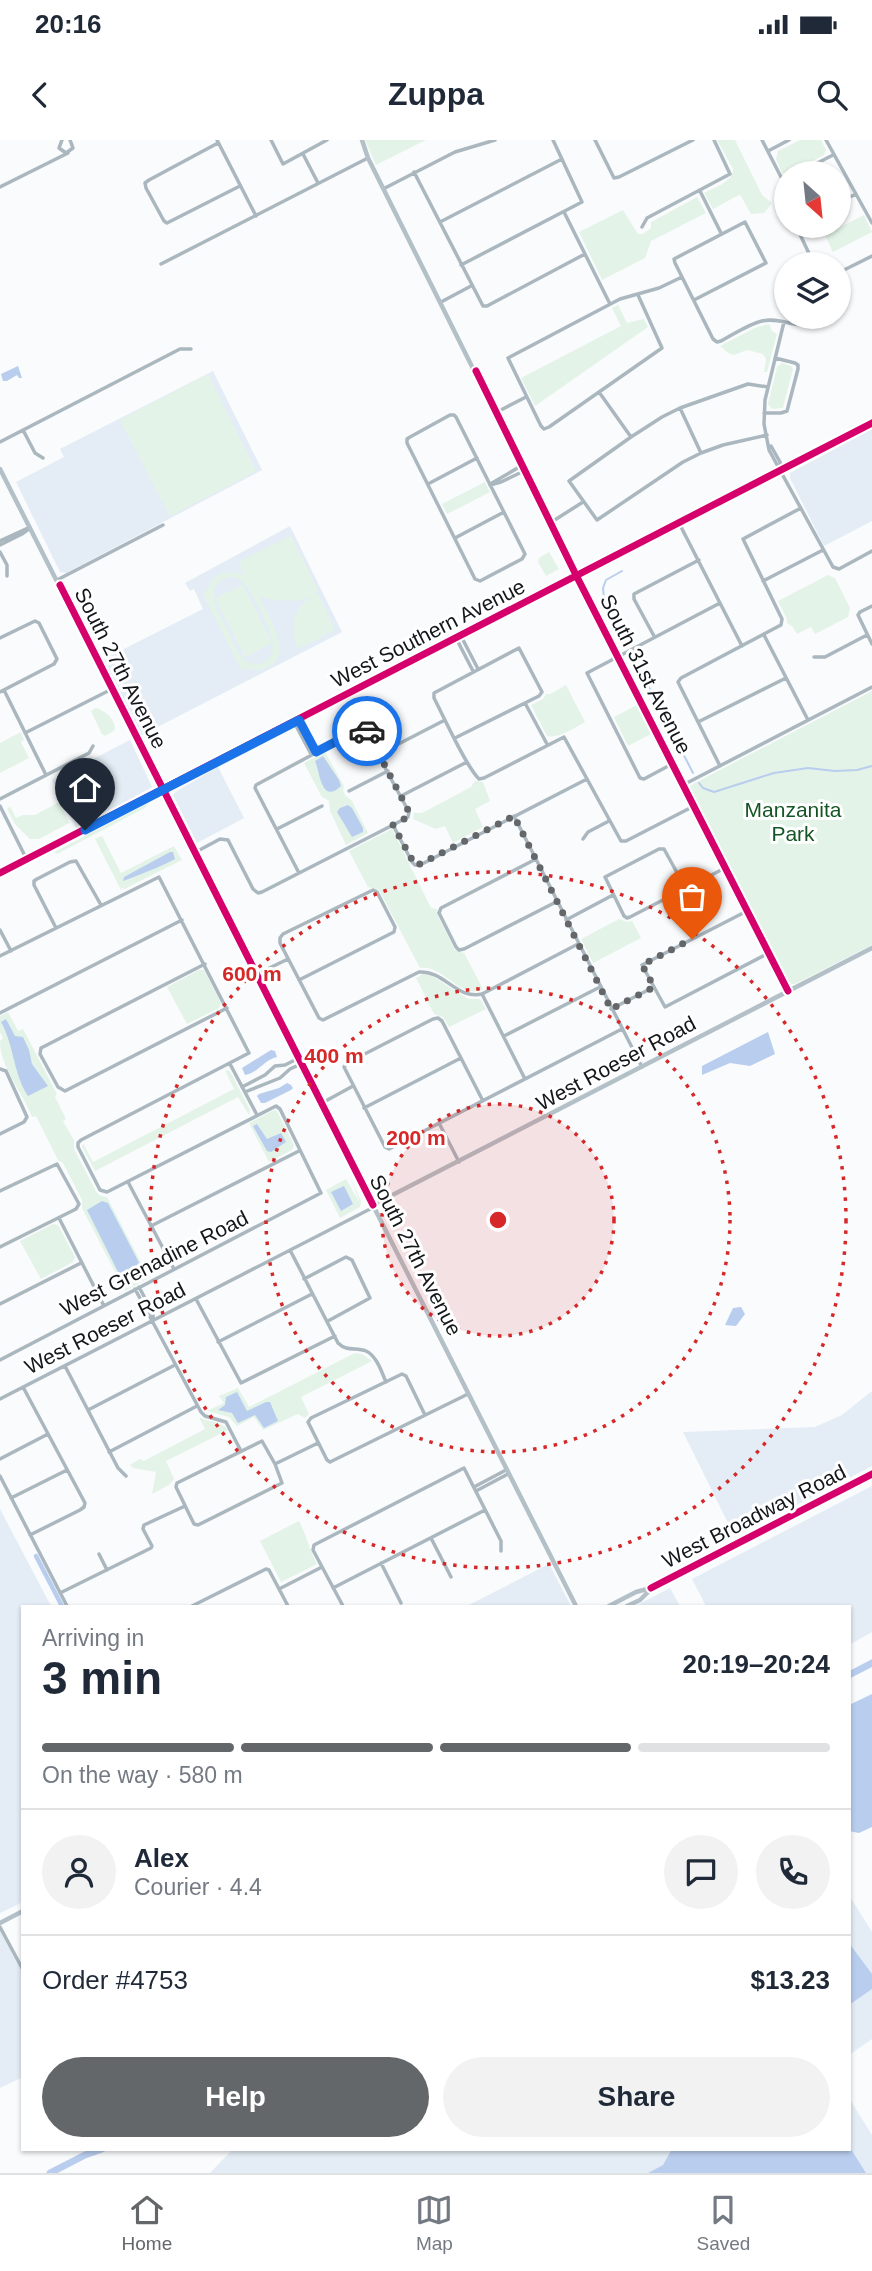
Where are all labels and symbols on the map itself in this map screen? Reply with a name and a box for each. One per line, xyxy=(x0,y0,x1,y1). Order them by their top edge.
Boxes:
north arrow xyxy=(774,161,850,238)
street label: West Southern Avenue xyxy=(327,574,529,692)
street label: South 27th Avenue xyxy=(71,584,171,752)
street label: South 31st Avenue xyxy=(596,590,696,758)
courier xyxy=(332,696,402,766)
pin xyxy=(55,758,115,830)
park label: Manzanita Park xyxy=(745,798,842,845)
pin xyxy=(662,867,722,939)
text: 600 m xyxy=(222,962,282,985)
street label: West Roeser Road xyxy=(532,1011,700,1115)
text: 400 m xyxy=(304,1044,364,1067)
text: 200 m xyxy=(386,1126,446,1149)
street label: South 27th Avenue xyxy=(366,1171,466,1339)
street label: West Grenadine Road xyxy=(56,1206,252,1320)
centre of rings xyxy=(486,1208,510,1232)
street label: West Roeser Road xyxy=(21,1278,189,1378)
street label: West Broadway Road xyxy=(658,1460,850,1572)

